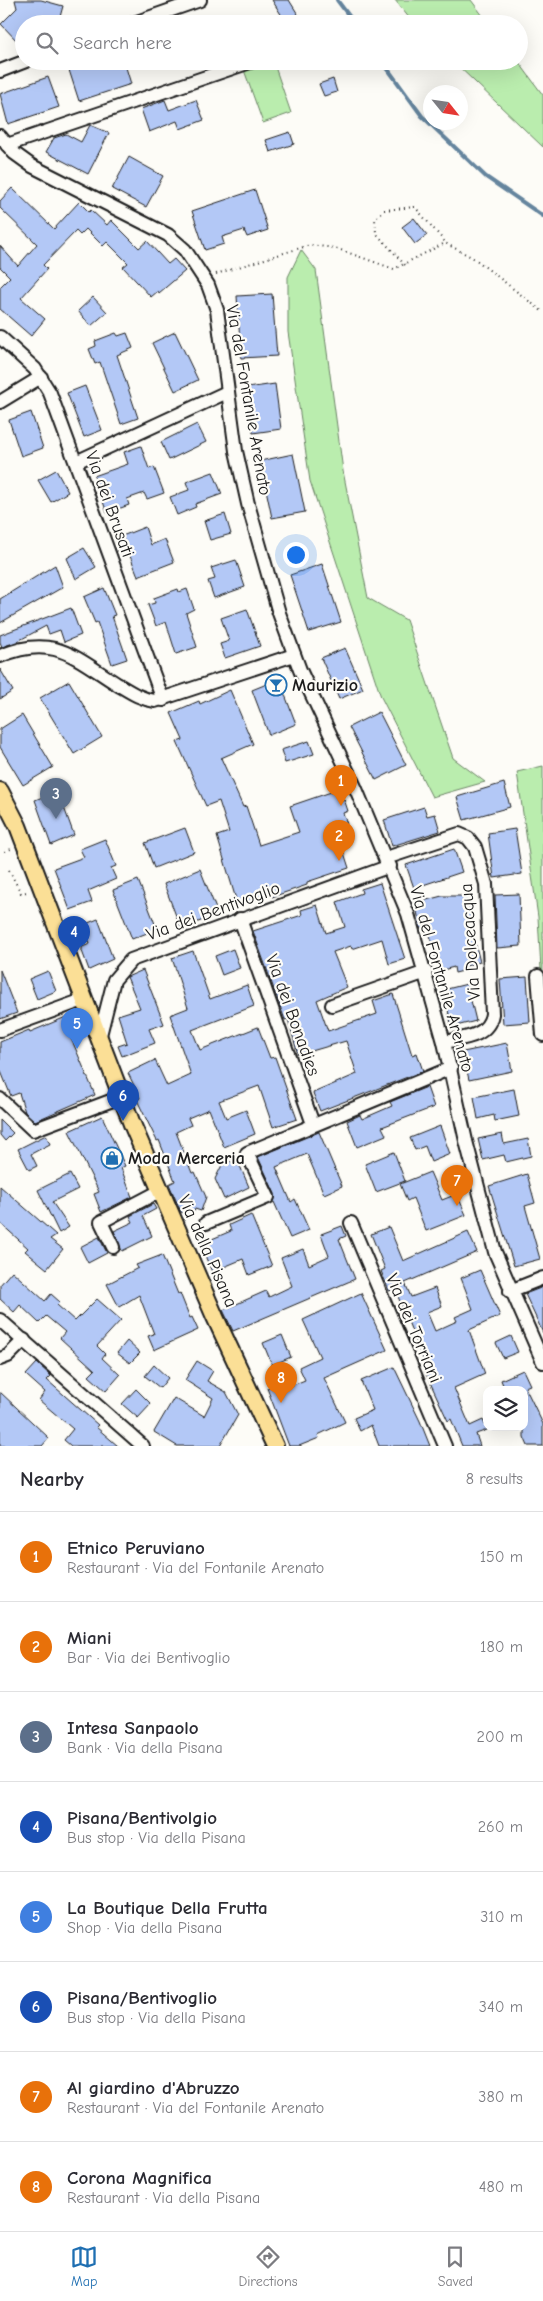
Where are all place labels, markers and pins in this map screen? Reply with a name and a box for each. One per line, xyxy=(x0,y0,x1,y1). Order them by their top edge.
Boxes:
bar icon: Maurizio xyxy=(264,673,288,697)
place label: Maurizio xyxy=(292,675,358,696)
pin: 1 xyxy=(325,765,357,806)
pin: 3 xyxy=(40,778,72,819)
pin: 2 xyxy=(323,820,355,861)
pin: 4 xyxy=(58,916,90,957)
pin: 5 xyxy=(61,1008,93,1049)
pin: 6 xyxy=(107,1080,139,1121)
shop icon: Moda Merceria xyxy=(100,1146,124,1170)
place label: Moda Merceria xyxy=(128,1148,245,1169)
pin: 7 xyxy=(441,1165,473,1206)
pin: 8 xyxy=(265,1362,297,1403)

